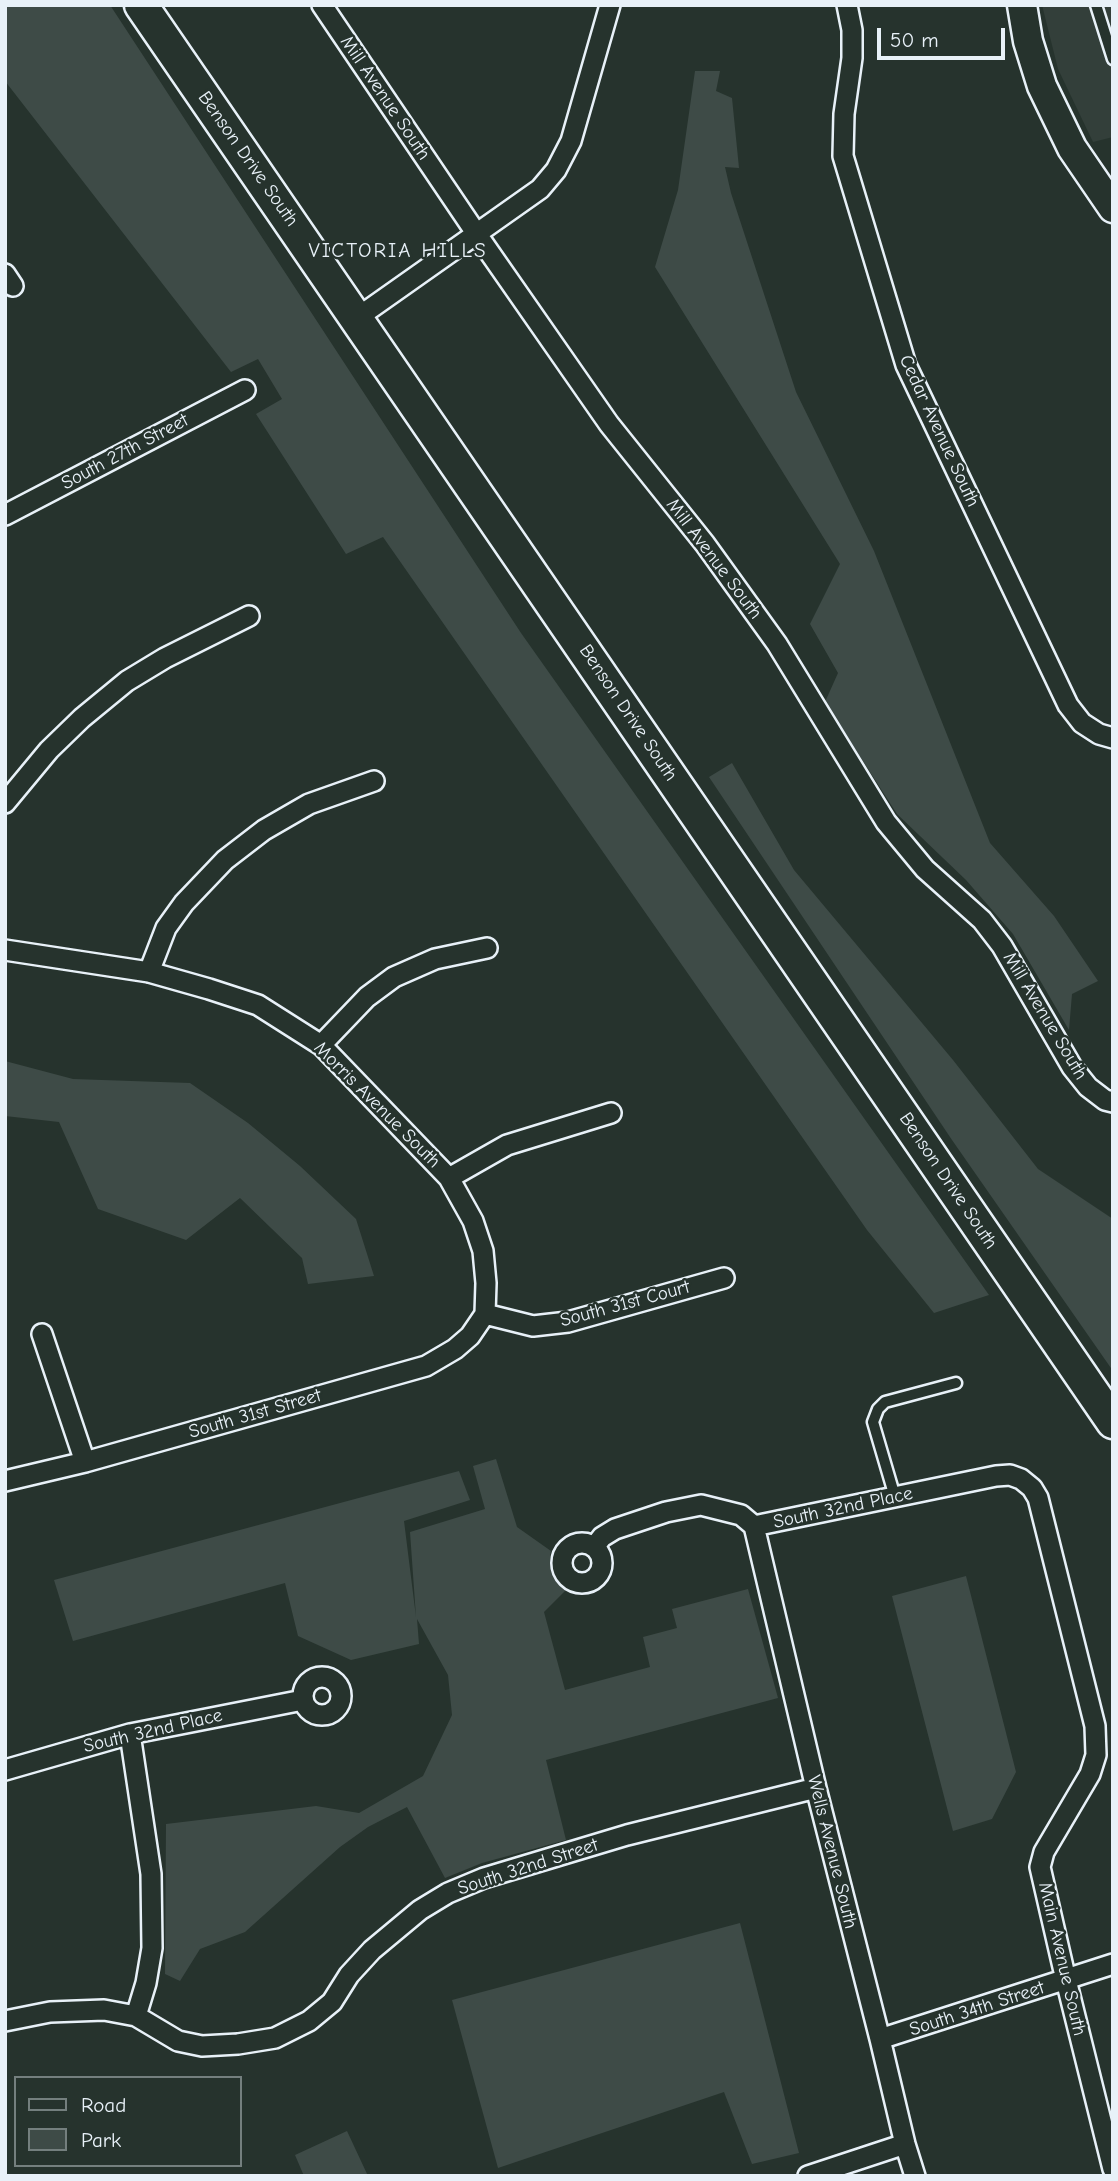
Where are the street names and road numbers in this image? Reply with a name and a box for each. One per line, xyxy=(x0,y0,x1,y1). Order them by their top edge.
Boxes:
street label: Mill Avenue South xyxy=(335,32,435,164)
street label: Benson Drive South xyxy=(193,87,303,231)
street label: Cedar Avenue South xyxy=(894,351,984,511)
street label: South 27th Street xyxy=(58,409,192,495)
street label: Mill Avenue South xyxy=(661,494,767,624)
street label: Benson Drive South xyxy=(574,640,682,786)
street label: Mill Avenue South xyxy=(998,948,1092,1084)
street label: Morris Avenue South xyxy=(309,1037,445,1173)
street label: Benson Drive South xyxy=(894,1108,1002,1254)
street label: South 31st Court xyxy=(558,1276,692,1332)
street label: South 31st Street xyxy=(186,1384,324,1444)
street label: South 32nd Place xyxy=(771,1482,915,1534)
street label: South 32nd Place xyxy=(81,1704,225,1758)
street label: Wells Avenue South xyxy=(802,1773,862,1931)
street label: South 32nd Street xyxy=(455,1834,601,1900)
street label: Main Avenue South xyxy=(1033,1880,1091,2038)
street label: South 34th Street xyxy=(907,1976,1047,2042)

